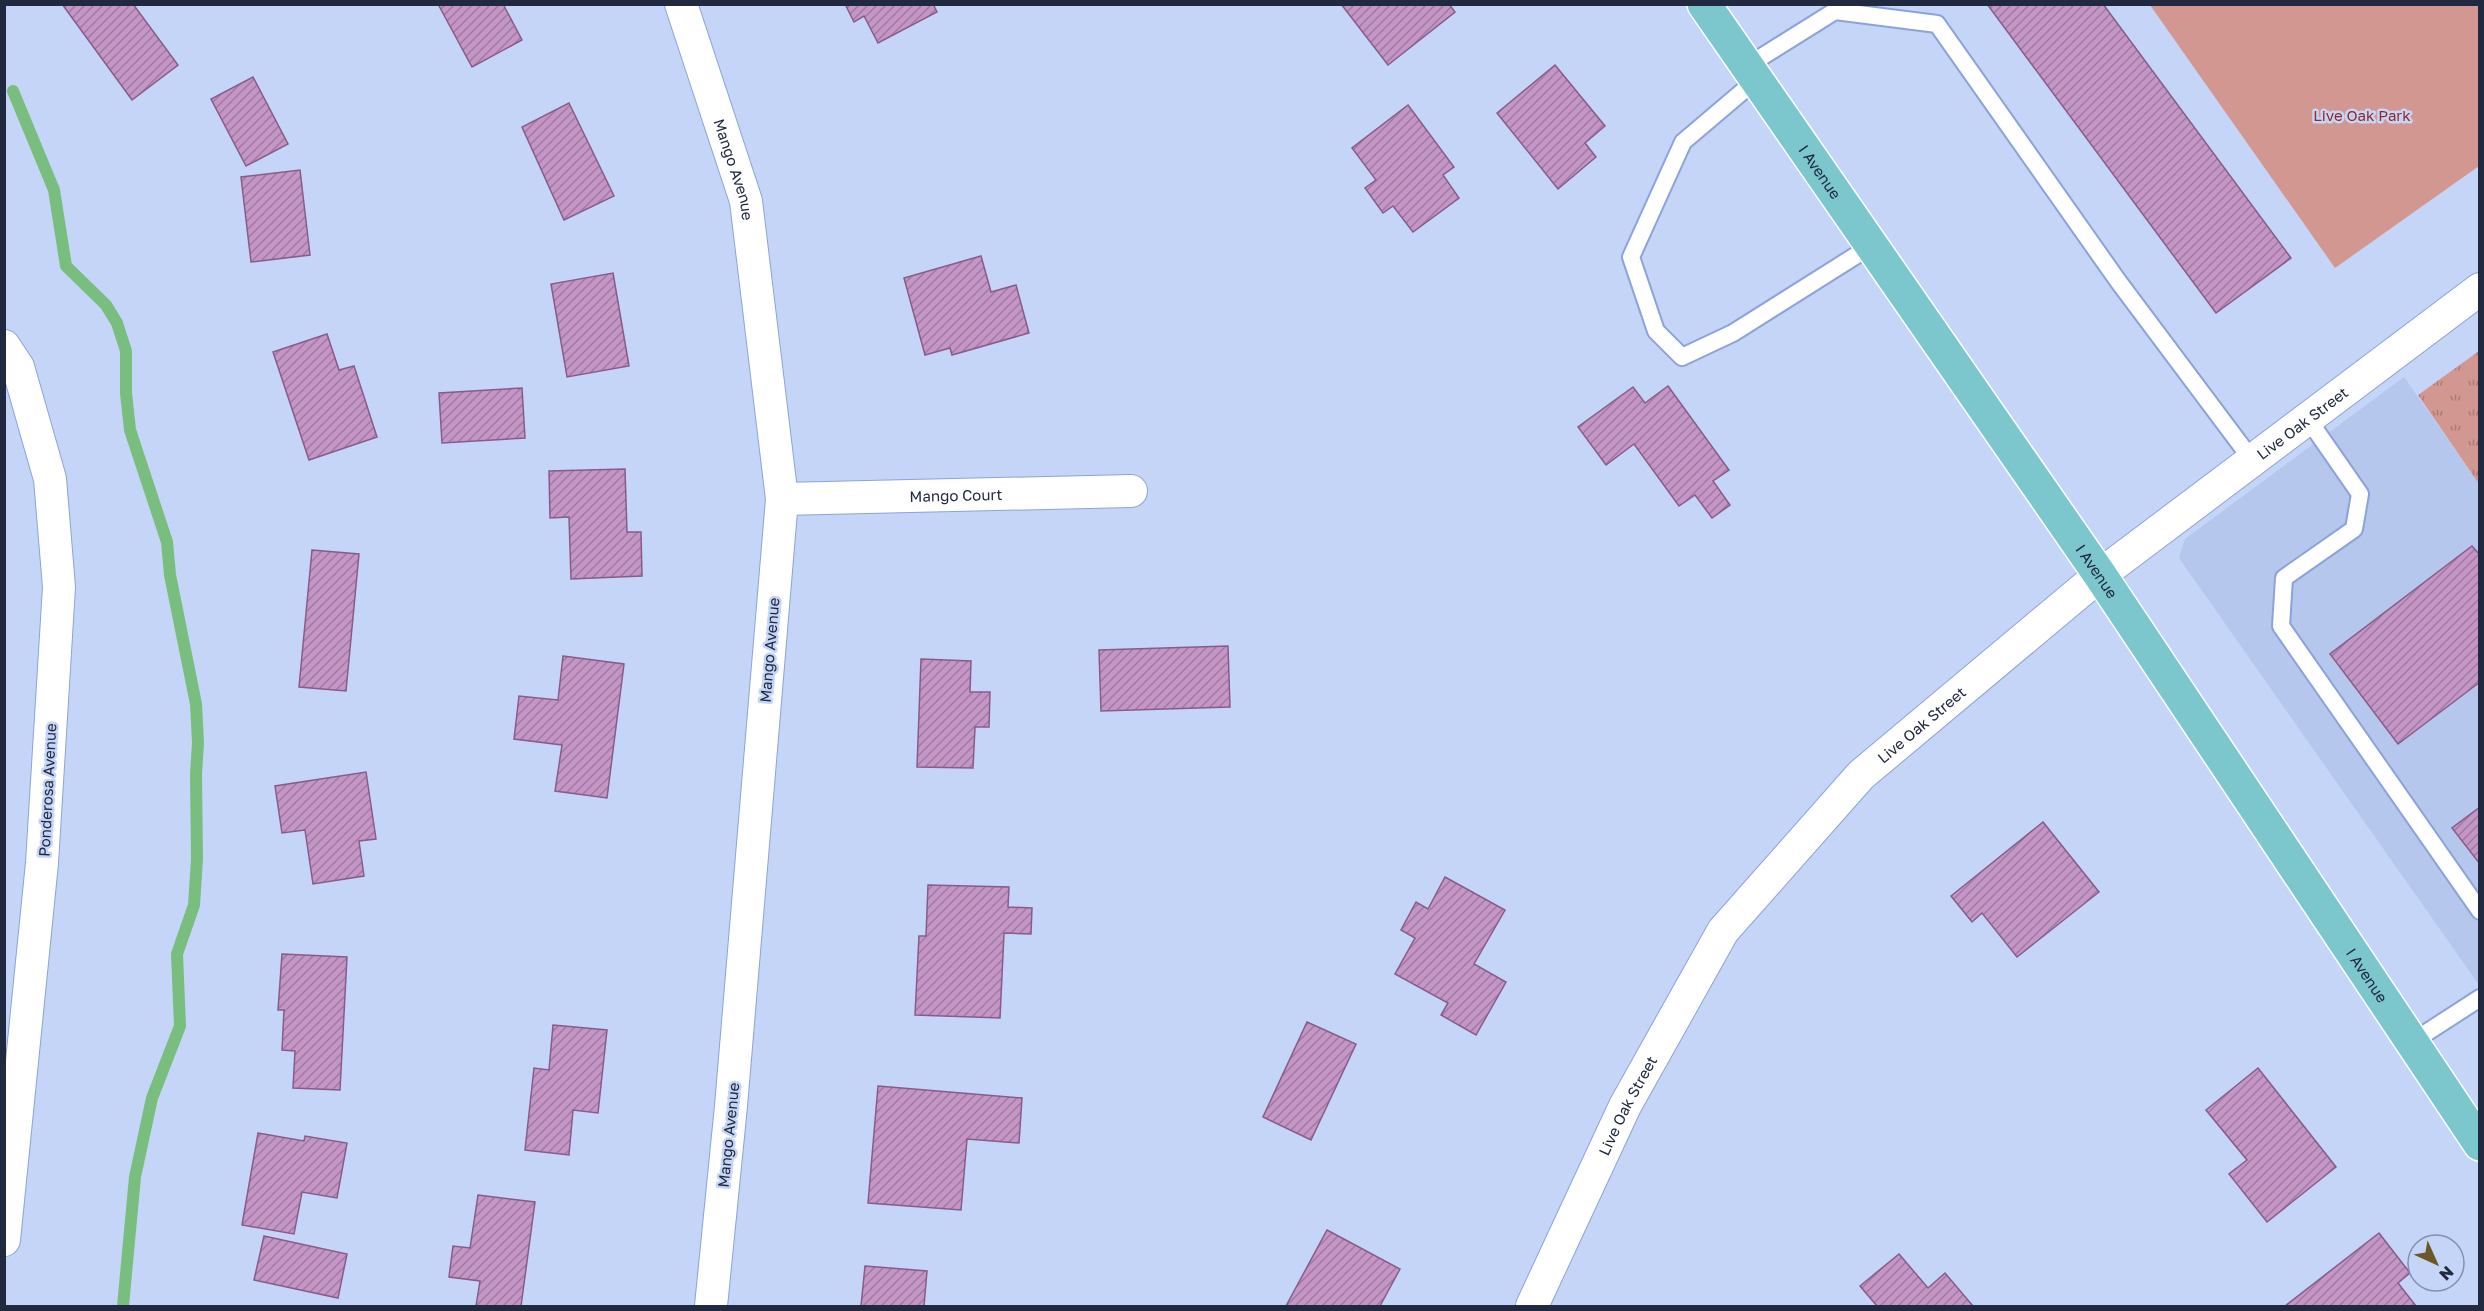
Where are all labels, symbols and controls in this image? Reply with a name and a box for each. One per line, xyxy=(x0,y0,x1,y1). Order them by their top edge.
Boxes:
park label: Live Oak Park xyxy=(2313,106,2411,124)
street label: Mango Avenue xyxy=(710,116,757,222)
street label: I Avenue xyxy=(1795,141,1845,202)
street label: Live Oak Street xyxy=(2253,383,2351,463)
street label: Mango Court xyxy=(909,485,1003,505)
street label: I Avenue xyxy=(2072,541,2122,602)
street label: Mango Avenue xyxy=(755,596,783,703)
street label: Live Oak Street xyxy=(1874,683,1969,767)
street label: Ponderosa Avenue xyxy=(35,722,60,857)
street label: I Avenue xyxy=(2343,945,2392,1006)
street label: Live Oak Street xyxy=(1594,1053,1660,1158)
street label: Mango Avenue xyxy=(714,1081,742,1188)
north arrow xyxy=(2406,1233,2466,1293)
text: N xyxy=(2435,1262,2458,1285)

